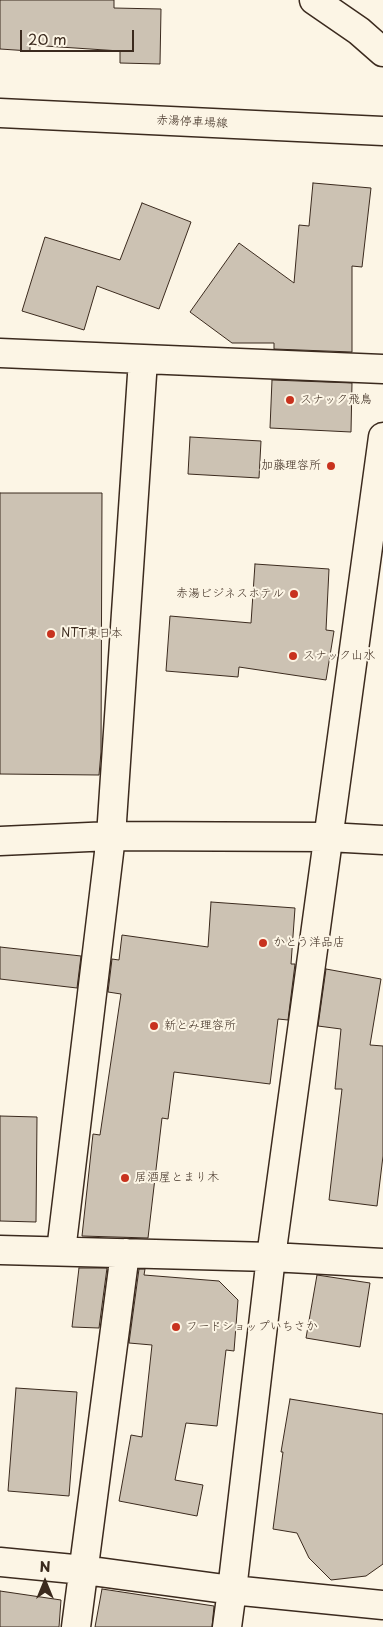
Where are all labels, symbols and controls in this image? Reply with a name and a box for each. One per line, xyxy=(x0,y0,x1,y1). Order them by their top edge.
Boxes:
scale bar xyxy=(22,20,136,52)
text: 20 m xyxy=(28,27,67,50)
street label: 赤湯停車場線 xyxy=(156,113,228,131)
place label: スナック飛鳥 xyxy=(300,393,372,407)
marker: スナック飛鳥 xyxy=(284,394,296,406)
place label: 加藤理容所 xyxy=(261,459,321,473)
marker: 加藤理容所 xyxy=(325,460,337,472)
place label: 赤湯ビジネスホテル xyxy=(176,587,284,601)
marker: 赤湯ビジネスホテル xyxy=(288,588,300,600)
place label: NTT東日本 xyxy=(61,627,123,641)
marker: NTT東日本 xyxy=(45,628,57,640)
place label: スナック山水 xyxy=(303,649,375,663)
marker: スナック山水 xyxy=(287,650,299,662)
place label: かとう洋品店 xyxy=(273,936,345,950)
marker: かとう洋品店 xyxy=(257,937,269,949)
place label: 新とみ理容所 xyxy=(164,1019,236,1033)
marker: 新とみ理容所 xyxy=(148,1020,160,1032)
place label: 居酒屋とまり木 xyxy=(135,1171,219,1185)
marker: 居酒屋とまり木 xyxy=(119,1172,131,1184)
place label: フードショップいちさか xyxy=(186,1320,318,1334)
marker: フードショップいちさか xyxy=(170,1321,182,1333)
text: N xyxy=(39,1556,51,1577)
north arrow xyxy=(20,1557,70,1607)

